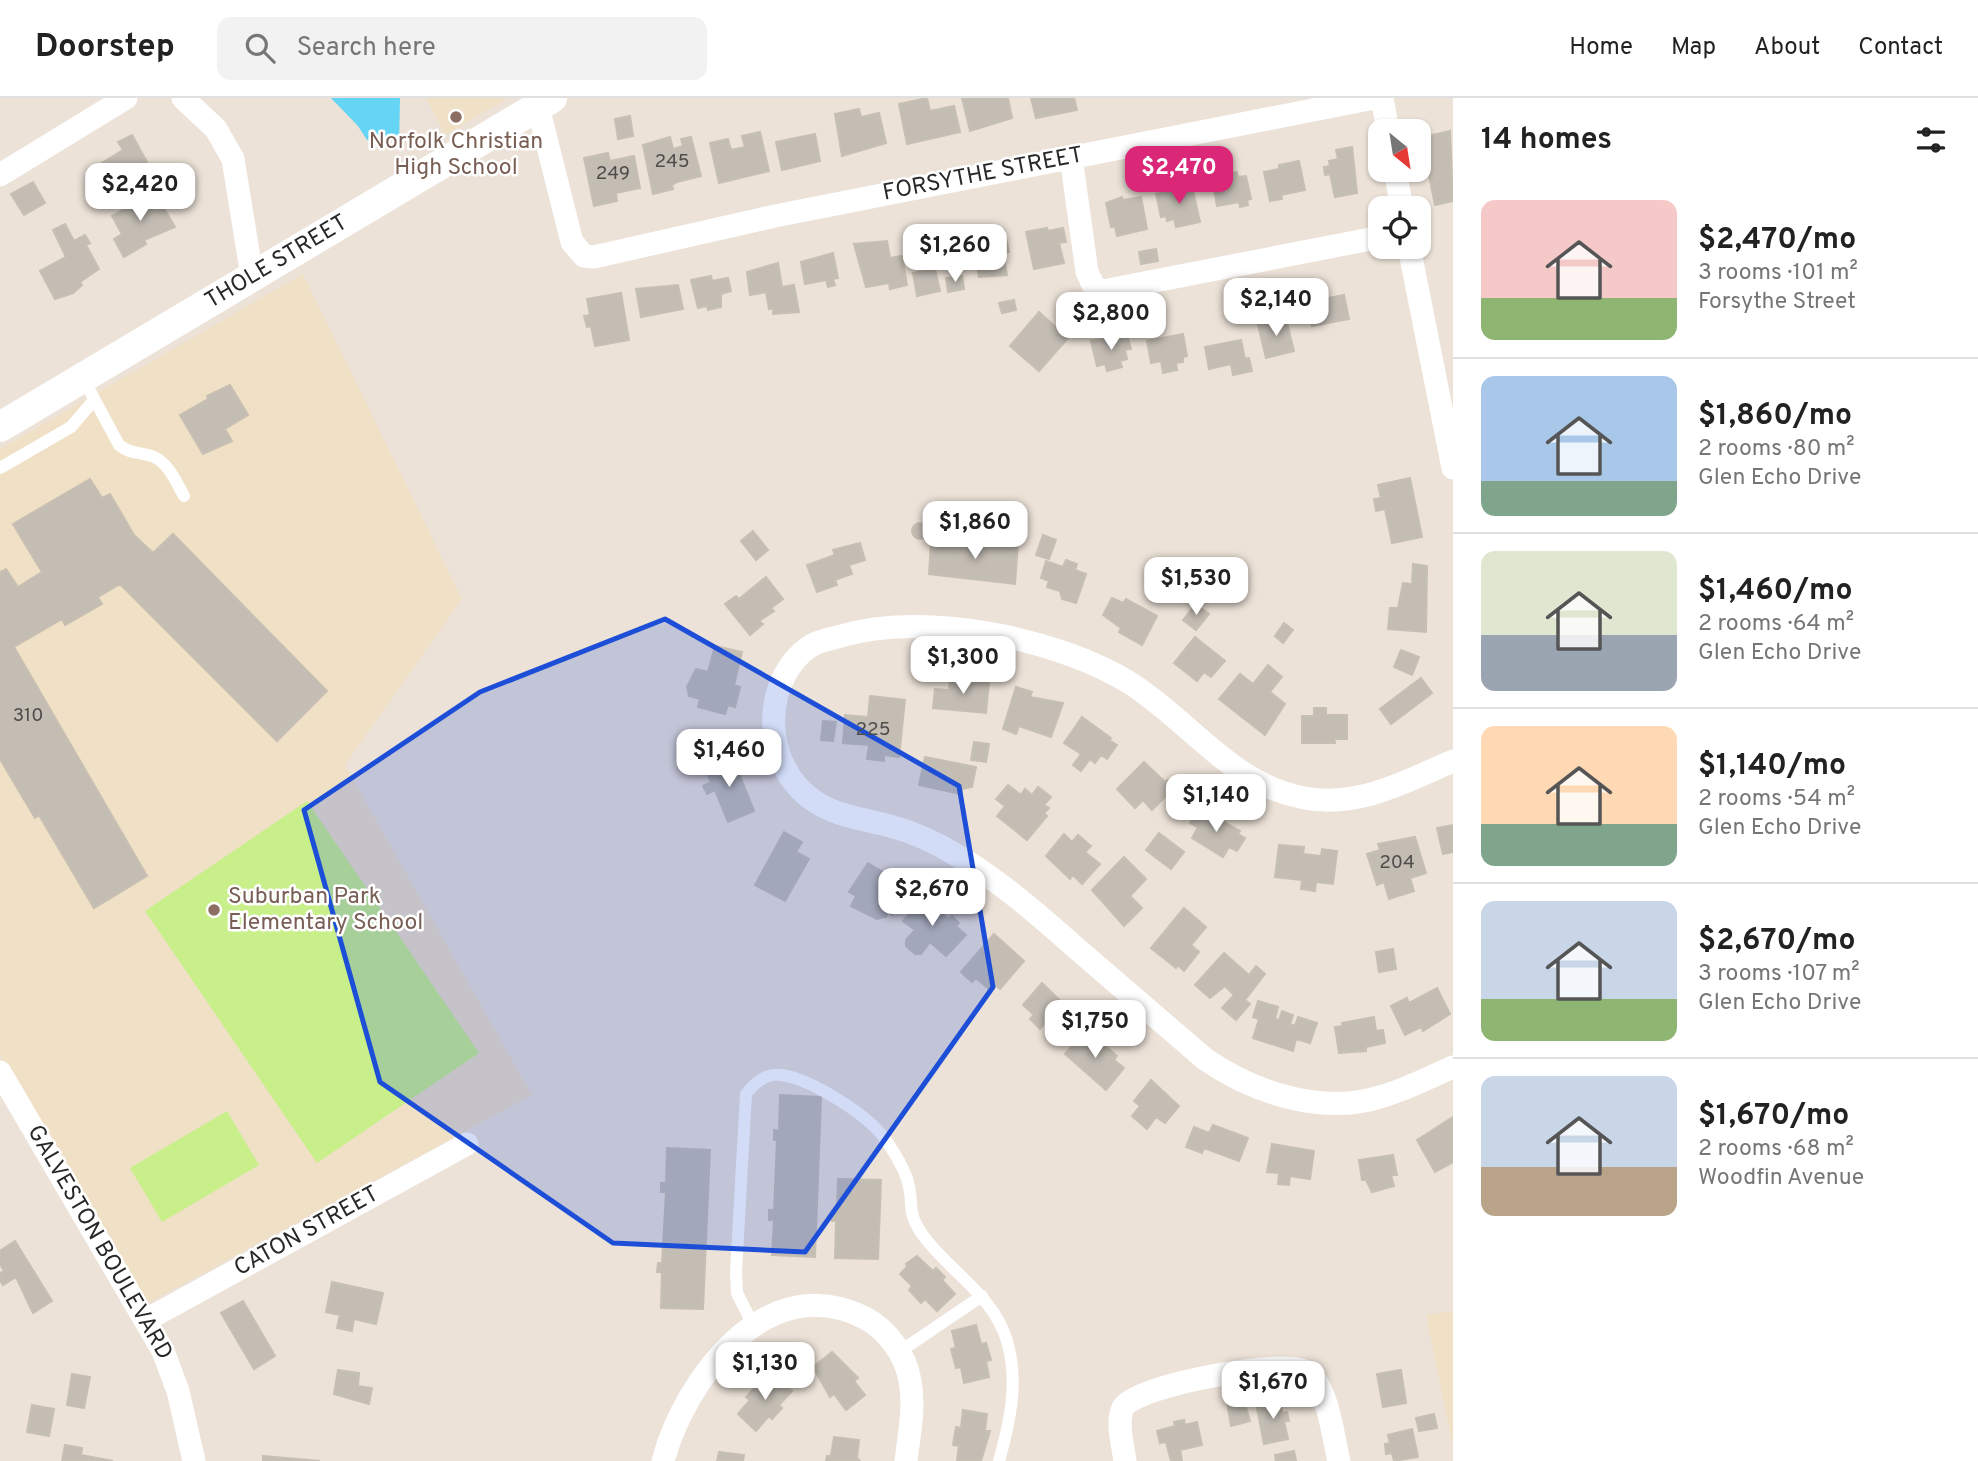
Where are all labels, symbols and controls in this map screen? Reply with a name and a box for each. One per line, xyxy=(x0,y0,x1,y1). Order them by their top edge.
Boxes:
search box xyxy=(217,17,707,80)
text: Doorstep xyxy=(35,27,175,69)
icon: search xyxy=(241,29,279,67)
text: Search here xyxy=(297,32,436,65)
text: Home xyxy=(1569,33,1633,63)
text: Map xyxy=(1671,33,1716,63)
text: About xyxy=(1754,33,1820,63)
text: Contact xyxy=(1858,33,1943,63)
marker: Norfolk Christian High School xyxy=(448,109,464,125)
north arrow xyxy=(1368,119,1432,182)
map controls xyxy=(1368,119,1431,259)
icon: filters xyxy=(1912,121,1950,159)
text: 14 homes xyxy=(1481,122,1612,159)
place label: Norfolk Christian High School xyxy=(369,128,543,183)
street label: FORSYTHE STREET xyxy=(880,141,1086,209)
pin: $2,470 xyxy=(1122,146,1236,206)
house number: 245 xyxy=(654,150,690,174)
text: $2,470 xyxy=(1141,154,1217,183)
house number: 249 xyxy=(596,162,630,186)
pin: $2,420 xyxy=(83,164,197,223)
text: $2,420 xyxy=(101,171,179,200)
button: locate xyxy=(1368,196,1431,259)
street label: THOLE STREET xyxy=(200,209,353,316)
text: $2,470/mo xyxy=(1698,222,1856,259)
pin: $1,260 xyxy=(898,225,1012,284)
icon: home xyxy=(1537,228,1621,312)
text: $1,260 xyxy=(919,232,991,261)
text: 3 rooms · 101 m² xyxy=(1698,259,1858,288)
pin: $2,140 xyxy=(1219,278,1333,338)
text: $2,140 xyxy=(1240,286,1312,315)
text: Forsythe Street xyxy=(1698,288,1856,317)
pin: $2,800 xyxy=(1054,292,1168,352)
text: $2,800 xyxy=(1072,300,1150,329)
text: $1,860/mo xyxy=(1698,398,1852,435)
icon: home xyxy=(1537,404,1621,488)
text: 2 rooms · 80 m² xyxy=(1698,435,1855,464)
text: Glen Echo Drive xyxy=(1698,464,1861,493)
pin: $1,860 xyxy=(918,502,1032,561)
text: $1,860 xyxy=(939,509,1011,538)
pin: $1,530 xyxy=(1139,558,1253,617)
text: $1,530 xyxy=(1160,565,1232,594)
text: $1,460/mo xyxy=(1698,573,1852,610)
icon: home xyxy=(1537,579,1621,663)
text: 2 rooms · 64 m² xyxy=(1698,610,1854,639)
pin: $1,300 xyxy=(906,636,1020,696)
text: Glen Echo Drive xyxy=(1698,639,1861,668)
text: $1,300 xyxy=(927,644,999,673)
house number: 310 xyxy=(13,704,43,728)
house number: 225 xyxy=(855,718,891,742)
pin: $1,460 xyxy=(672,730,786,789)
text: $1,460 xyxy=(692,737,766,766)
text: $1,140/mo xyxy=(1698,748,1846,785)
icon: home xyxy=(1537,754,1621,838)
pin: $1,140 xyxy=(1159,774,1273,834)
text: $1,140 xyxy=(1182,782,1250,811)
text: 2 rooms · 54 m² xyxy=(1698,785,1855,814)
text: Glen Echo Drive xyxy=(1698,814,1861,843)
house number: 204 xyxy=(1379,851,1415,875)
pin: $2,670 xyxy=(875,868,989,928)
text: $2,670 xyxy=(894,876,970,905)
place label: Suburban Park Elementary School xyxy=(228,883,423,938)
marker: Suburban Park Elementary School xyxy=(206,902,222,918)
text: $2,670/mo xyxy=(1698,923,1855,960)
icon: home xyxy=(1537,929,1621,1013)
text: 3 rooms · 107 m² xyxy=(1698,960,1860,989)
text: Glen Echo Drive xyxy=(1698,989,1861,1018)
pin: $1,750 xyxy=(1038,1000,1152,1060)
text: $1,750 xyxy=(1061,1008,1129,1037)
text: $1,670/mo xyxy=(1698,1098,1849,1135)
icon: home xyxy=(1537,1104,1621,1188)
street label: GALVESTON BOULEVARD xyxy=(20,1120,178,1366)
text: 2 rooms · 68 m² xyxy=(1698,1135,1854,1164)
text: Woodfin Avenue xyxy=(1698,1164,1864,1193)
street label: CATON STREET xyxy=(230,1180,384,1284)
pin: $1,130 xyxy=(708,1342,822,1402)
text: $1,130 xyxy=(732,1350,798,1379)
pin: $1,670 xyxy=(1216,1362,1330,1421)
text: $1,670 xyxy=(1238,1369,1308,1398)

